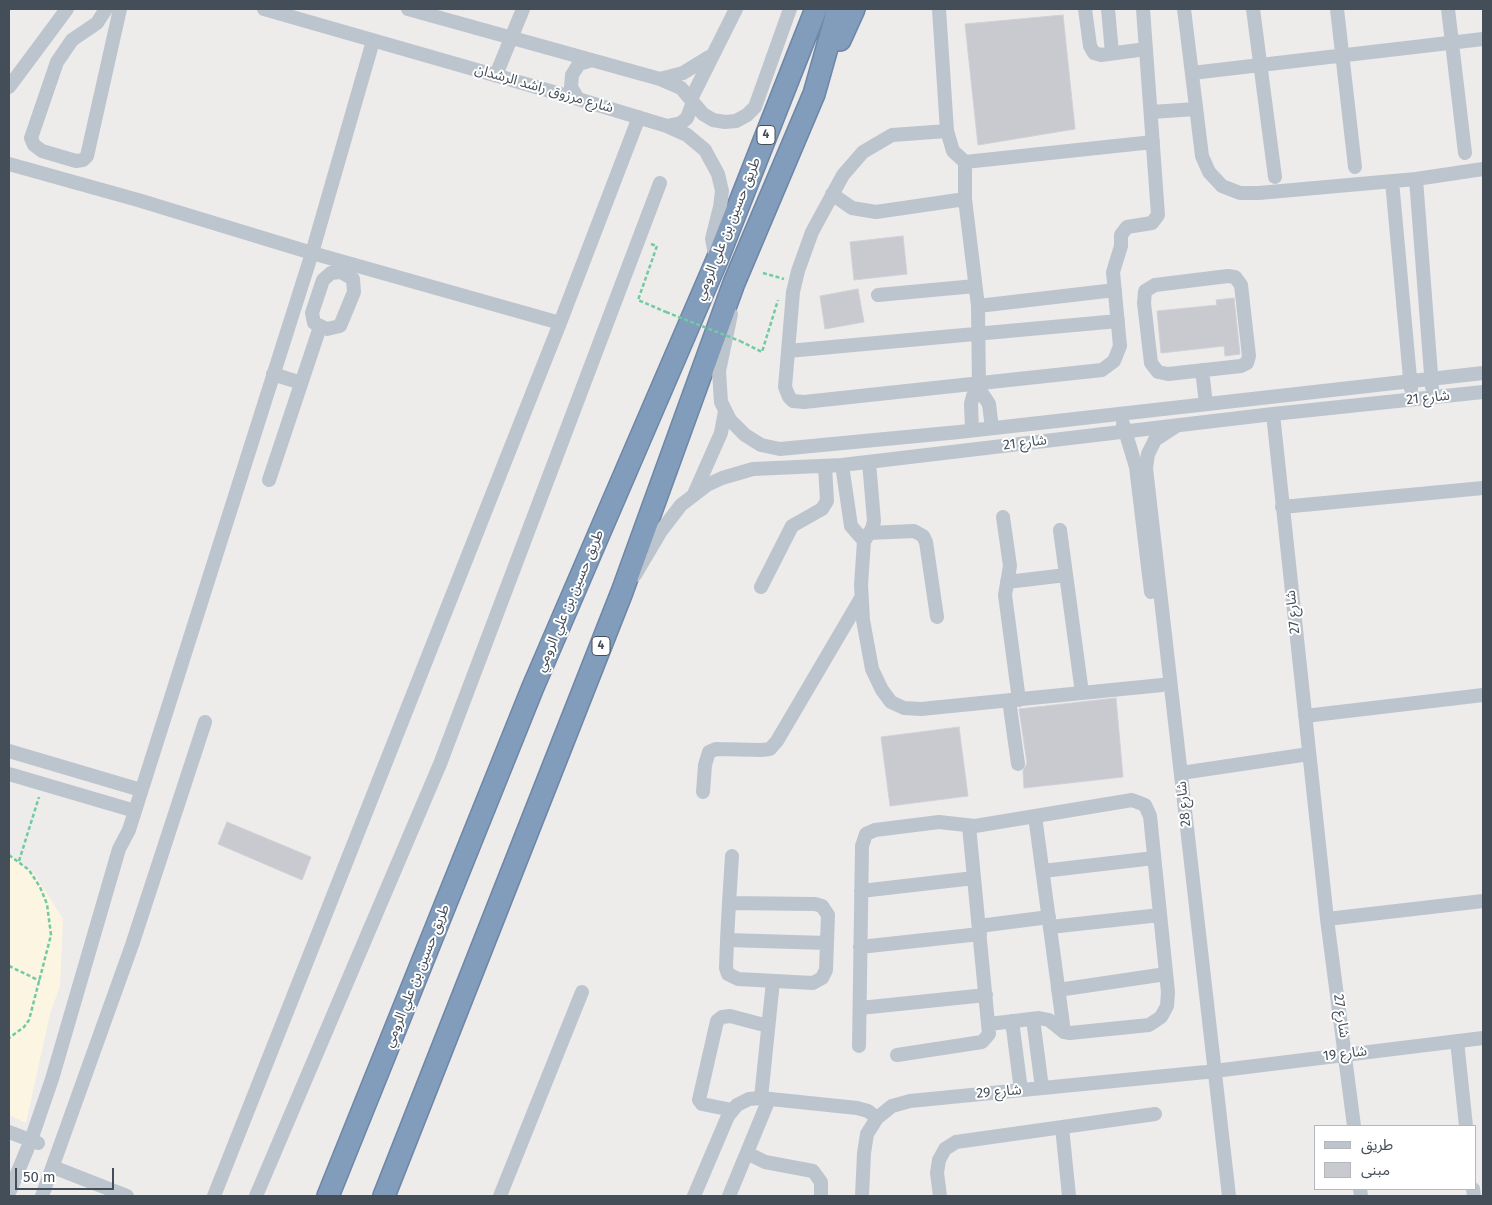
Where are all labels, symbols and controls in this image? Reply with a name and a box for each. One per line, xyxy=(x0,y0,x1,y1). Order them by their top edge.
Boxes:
street label: شارع مرزوق راشد الرشدان xyxy=(473,61,615,117)
road number: 4 xyxy=(757,126,775,144)
street label: طريق حسين بن علي الرومي xyxy=(692,155,764,303)
street label: شارع 21 xyxy=(1405,387,1451,409)
street label: شارع 21 xyxy=(1002,432,1048,454)
street label: طريق حسين بن علي الرومي xyxy=(532,528,608,674)
street label: شارع 27 xyxy=(1282,589,1304,635)
road number: 4 xyxy=(592,636,610,656)
street label: شارع 28 xyxy=(1173,780,1195,828)
street label: طريق حسين بن علي الرومي xyxy=(381,902,453,1050)
street label: شارع 27 xyxy=(1330,993,1352,1039)
street label: شارع 19 xyxy=(1322,1043,1368,1065)
street label: شارع 29 xyxy=(976,1082,1022,1102)
legend xyxy=(1314,1125,1477,1190)
text: طريق xyxy=(1361,1136,1393,1154)
scale bar xyxy=(18,1158,116,1190)
text: مبنى xyxy=(1361,1161,1390,1179)
text: 50 m xyxy=(23,1168,56,1186)

